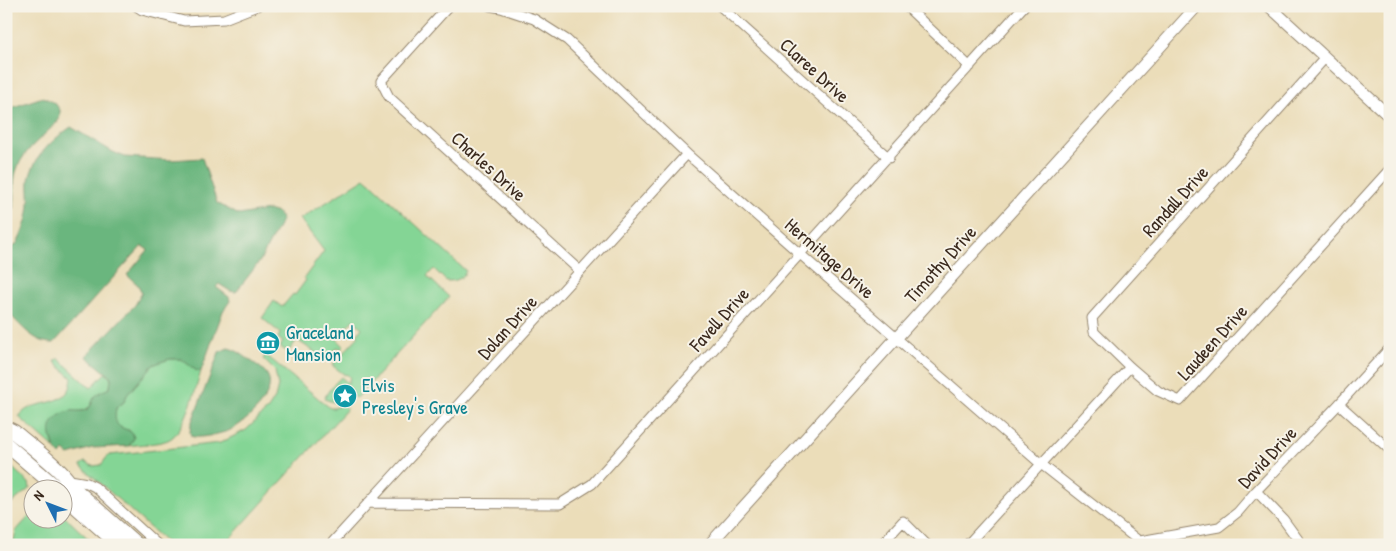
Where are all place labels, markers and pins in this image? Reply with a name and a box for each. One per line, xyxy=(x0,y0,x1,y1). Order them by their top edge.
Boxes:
place label: Graceland Mansion xyxy=(286,319,354,367)
museum icon: Graceland Mansion xyxy=(255,330,281,356)
place label: Elvis Presley's Grave xyxy=(362,372,468,420)
place icon: Elvis Presley's Grave xyxy=(332,383,358,409)

